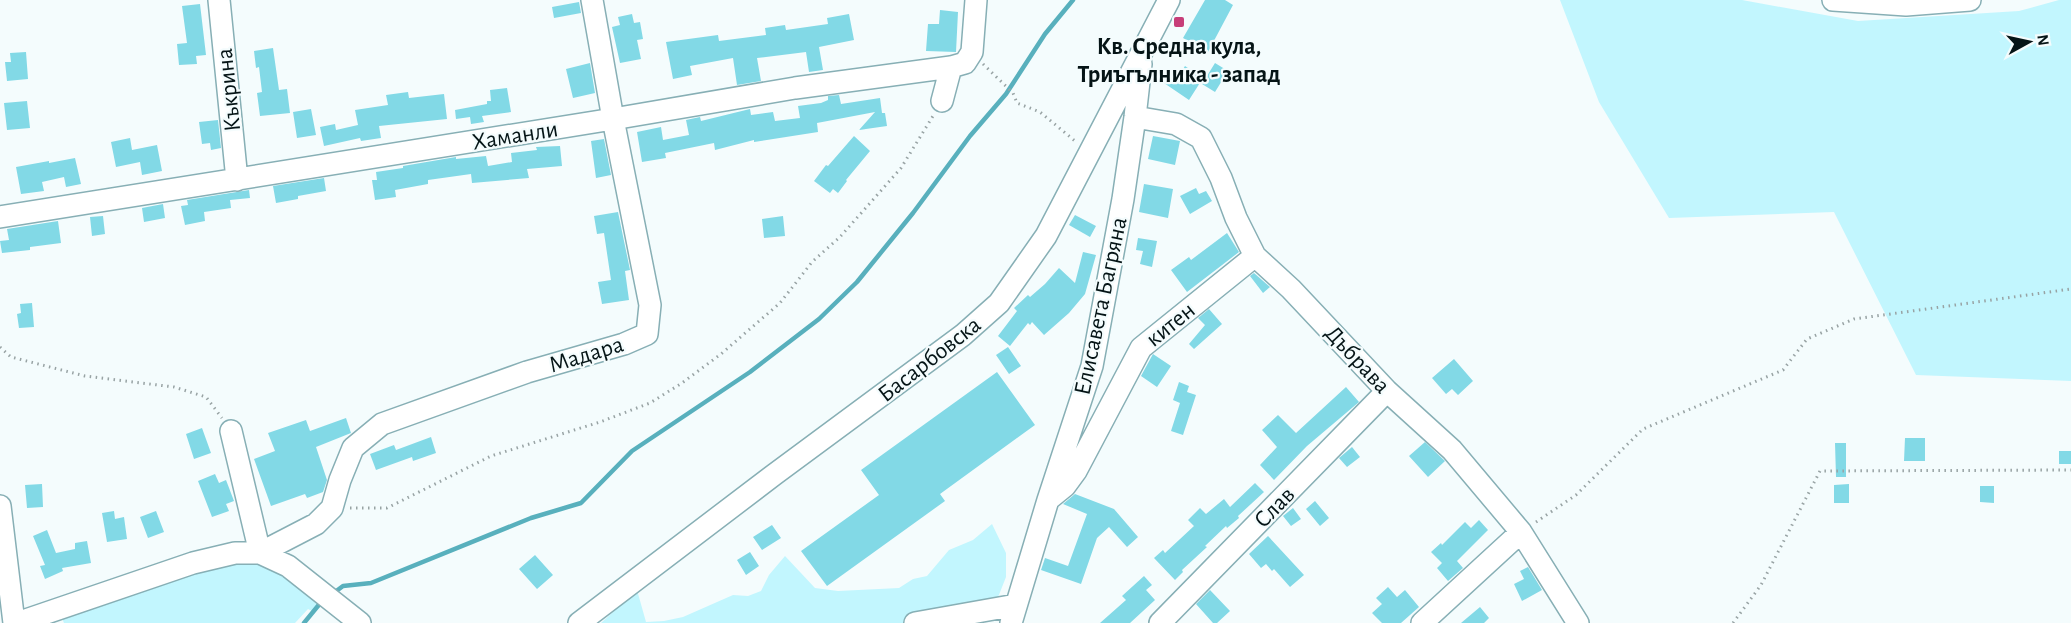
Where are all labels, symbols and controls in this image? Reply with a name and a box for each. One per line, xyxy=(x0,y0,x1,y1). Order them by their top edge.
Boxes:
north arrow xyxy=(1999,12,2059,72)
marker: Кв. Средна кула, Триъгълника - запад xyxy=(1172,15,1186,29)
text: N xyxy=(2034,33,2052,47)
place label: Кв. Средна кула, Триъгълника - запад xyxy=(1077,35,1281,87)
street label: Къкрина xyxy=(213,47,245,133)
street label: Хаманли xyxy=(470,117,560,155)
street label: Елисавета Багряна xyxy=(1070,215,1132,397)
street label: китен xyxy=(1141,298,1200,352)
street label: Басарбовска xyxy=(874,313,985,407)
street label: Дъбрава xyxy=(1320,321,1394,398)
street label: Мадара xyxy=(546,332,626,378)
street label: Слав xyxy=(1250,483,1300,533)

